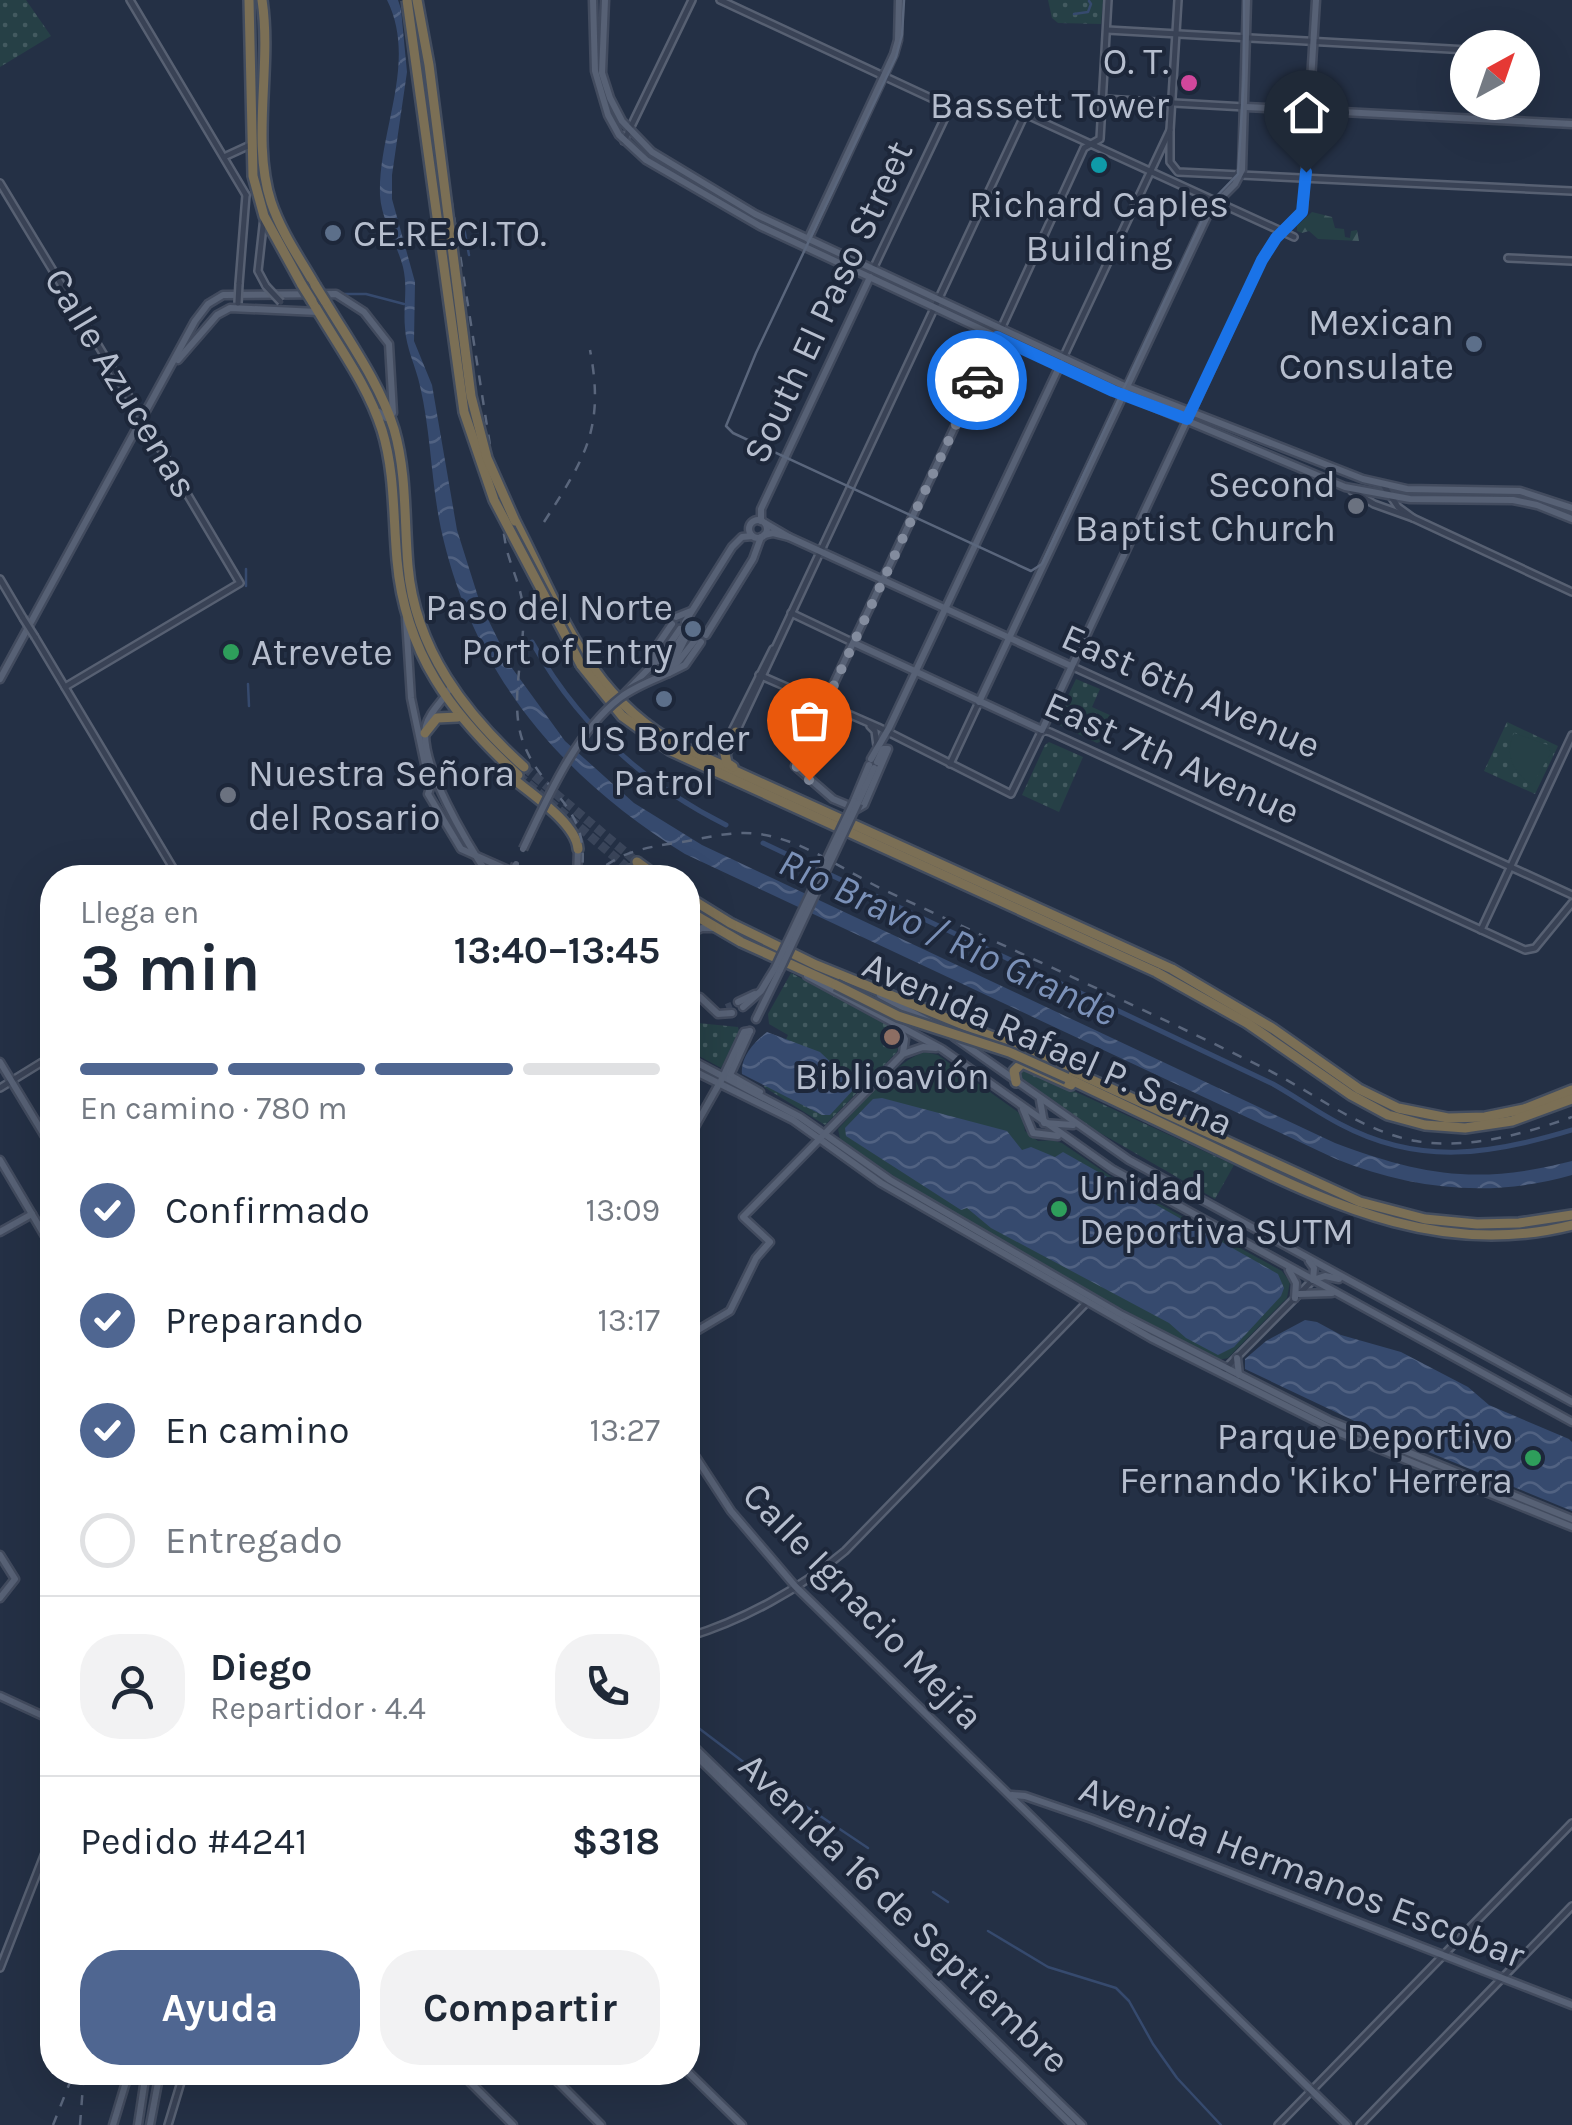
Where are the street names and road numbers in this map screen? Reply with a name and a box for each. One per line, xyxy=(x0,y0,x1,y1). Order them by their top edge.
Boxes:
street label: South El Paso Street xyxy=(734,134,922,470)
street label: Calle Azucenas xyxy=(35,260,207,506)
street label: East 6th Avenue xyxy=(1055,614,1327,768)
street label: East 7th Avenue xyxy=(1037,682,1307,834)
street label: Avenida Rafael P. Serna xyxy=(856,942,1240,1146)
street label: Calle Ignacio Mejía xyxy=(733,1473,993,1739)
street label: Avenida 16 de Septiembre xyxy=(729,1743,1079,2083)
street label: Avenida Hermanos Escobar xyxy=(1073,1766,1531,1978)

